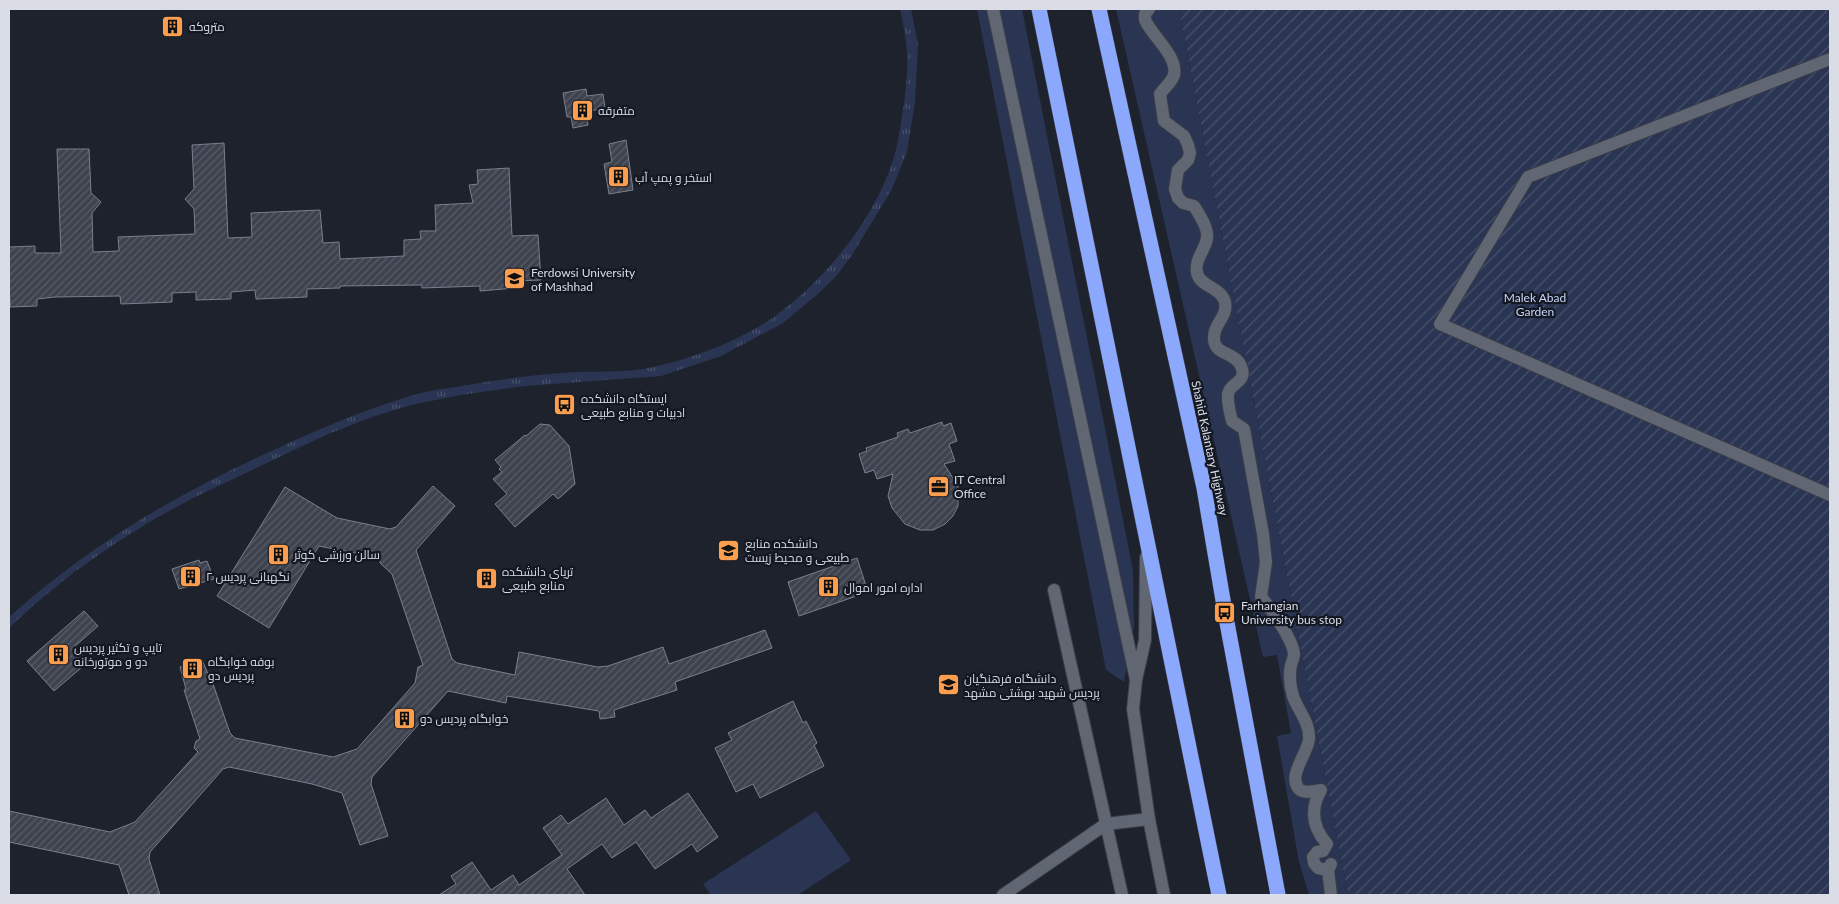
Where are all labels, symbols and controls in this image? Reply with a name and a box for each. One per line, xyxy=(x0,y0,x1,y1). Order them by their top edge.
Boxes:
building icon: متروکه xyxy=(161,14,185,38)
place label: متروکه xyxy=(189,19,225,34)
building icon: متفرقه xyxy=(570,98,594,122)
place label: متفرقه xyxy=(598,103,635,118)
building icon: استخر و پمپ آب xyxy=(607,165,631,189)
place label: استخر و پمپ آب xyxy=(635,170,712,187)
place label: Ferdowsi University of Mashhad xyxy=(531,265,636,294)
school or university icon: Ferdowsi University of Mashhad xyxy=(503,267,527,291)
park label: Malek Abad Garden xyxy=(1504,290,1566,319)
street label: Shahid Kalantary Highway xyxy=(1188,379,1232,518)
place label: ایستگاه دانشکده ادبیات و منابع طبیعی xyxy=(581,391,685,421)
bus stop icon: ایستگاه دانشکده ادبیات و منابع طبیعی xyxy=(553,393,577,417)
place label: IT Central Office xyxy=(954,472,1005,501)
office icon: IT Central Office xyxy=(926,474,950,498)
place label: دانشکده منابع طبیعی و محیط زیست xyxy=(745,536,850,565)
school or university icon: دانشکده منابع طبیعی و محیط زیست xyxy=(717,538,741,562)
building icon: سالن ورزشی کوثر xyxy=(266,542,290,566)
place label: سالن ورزشی کوثر xyxy=(293,547,380,562)
building icon: نگهبانی پردیس ۲ xyxy=(178,564,202,588)
place label: تریای دانشکده منابع طبیعی xyxy=(502,564,574,594)
building icon: تریای دانشکده منابع طبیعی xyxy=(474,566,498,590)
place label: نگهبانی پردیس ۲ xyxy=(206,569,290,586)
building icon: اداره امور اموال xyxy=(816,575,840,599)
place label: اداره امور اموال xyxy=(844,580,923,595)
place label: Farhangian University bus stop xyxy=(1241,598,1342,627)
bus stop icon: Farhangian University bus stop xyxy=(1213,600,1237,624)
place label: تایپ و تکثیر پردیس دو و موتورخانه xyxy=(74,640,163,669)
building icon: تایپ و تکثیر پردیس دو و موتورخانه xyxy=(46,642,70,666)
place label: بوفه خوابگاه پردیس دو xyxy=(208,654,275,685)
building icon: بوفه خوابگاه پردیس دو xyxy=(180,656,204,680)
place label: دانشگاه فرهنگیان پردیس شهید بهشتی مشهد xyxy=(964,671,1101,702)
school or university icon: دانشگاه فرهنگیان پردیس شهید بهشتی مشهد xyxy=(936,673,960,697)
building icon: خوابگاه پردیس دو xyxy=(392,706,416,730)
place label: خوابگاه پردیس دو xyxy=(420,711,508,728)

